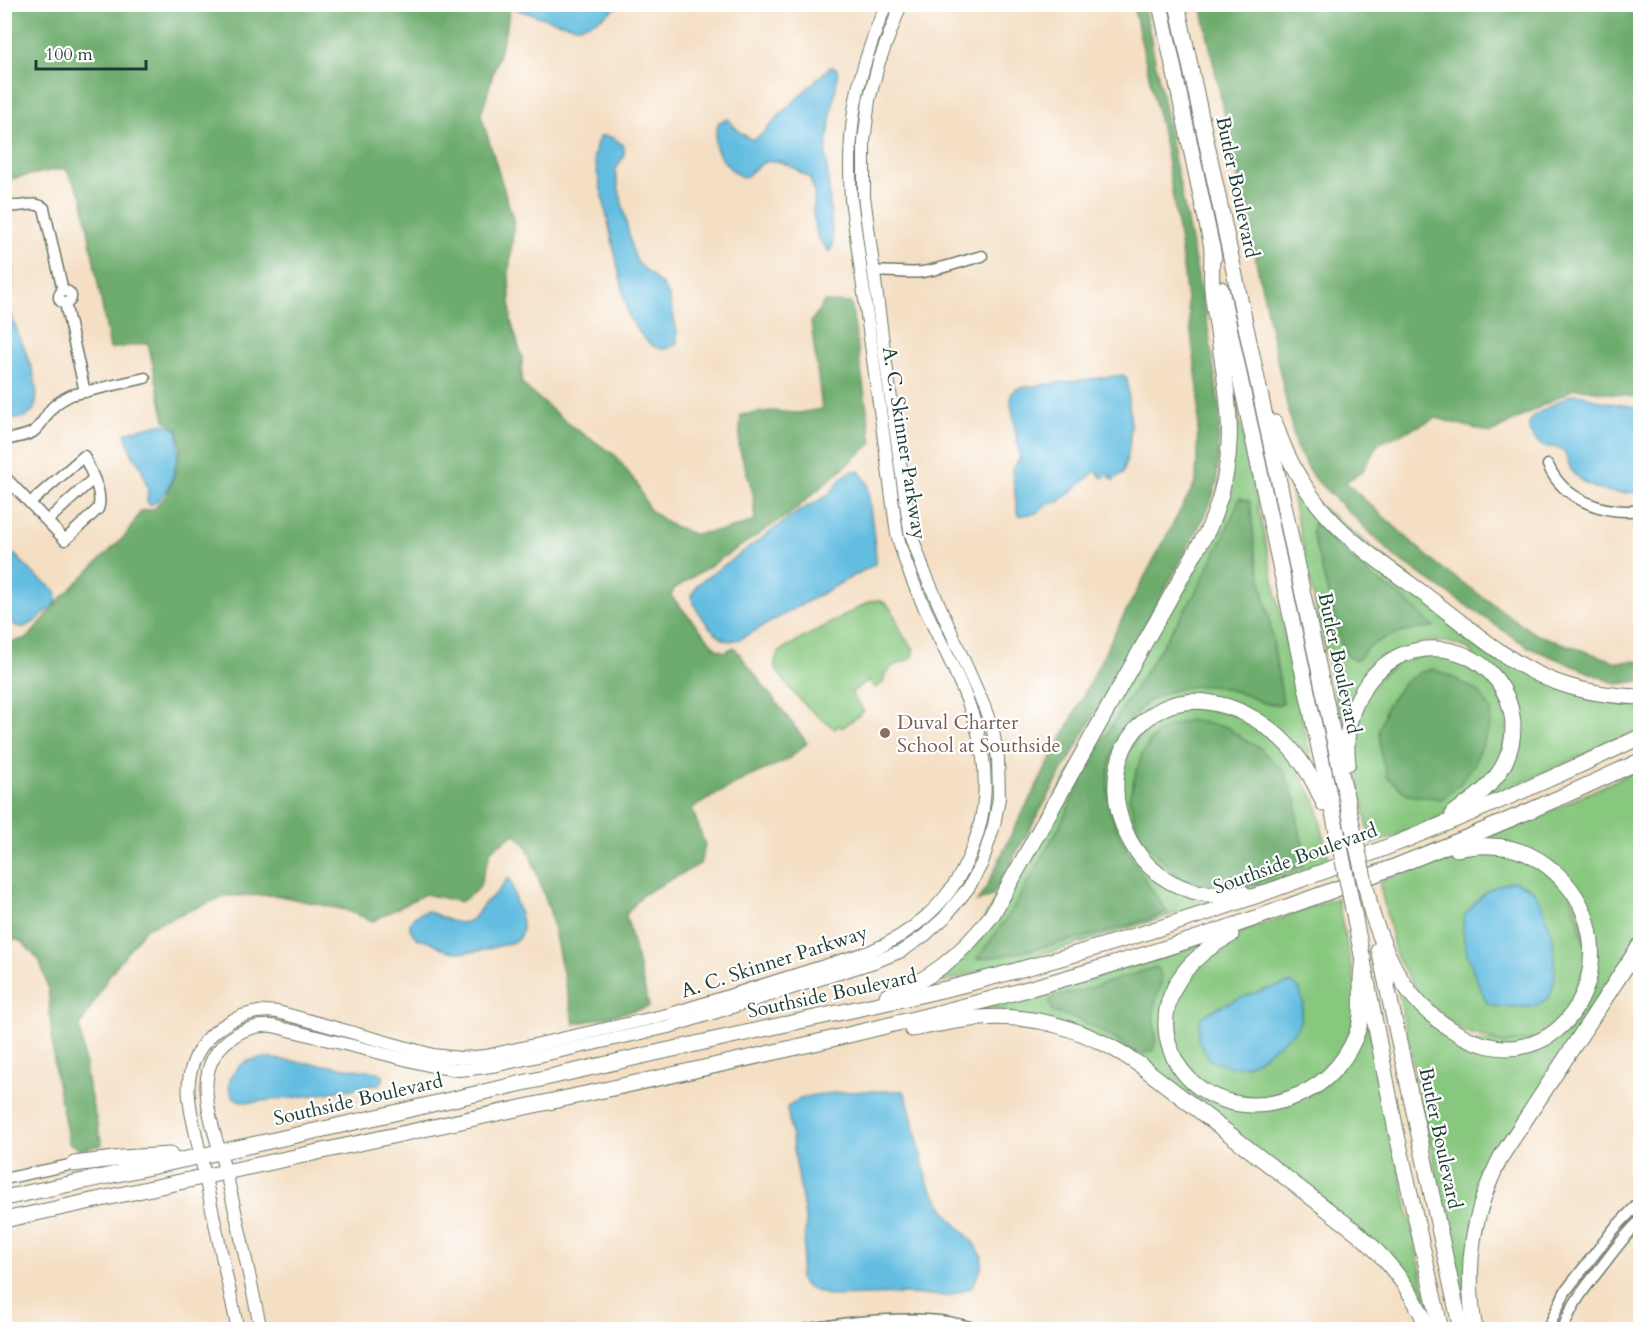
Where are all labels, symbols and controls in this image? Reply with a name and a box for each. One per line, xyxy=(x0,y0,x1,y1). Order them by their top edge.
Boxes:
scale bar xyxy=(36,33,146,71)
text: 100 m xyxy=(45,42,93,67)
street label: Butler Boulevard xyxy=(1209,114,1266,261)
street label: A. C. Skinner Parkway xyxy=(876,345,933,542)
street label: Butler Boulevard xyxy=(1311,590,1368,737)
place label: Duval Charter School at Southside xyxy=(897,709,1061,759)
marker: Duval Charter School at Southside xyxy=(878,726,892,740)
street label: Southside Boulevard xyxy=(1209,816,1381,901)
street label: A. C. Skinner Parkway xyxy=(677,918,871,1004)
street label: Southside Boulevard xyxy=(745,962,920,1025)
street label: Butler Boulevard xyxy=(1412,1065,1469,1212)
street label: Southside Boulevard xyxy=(271,1067,446,1132)

